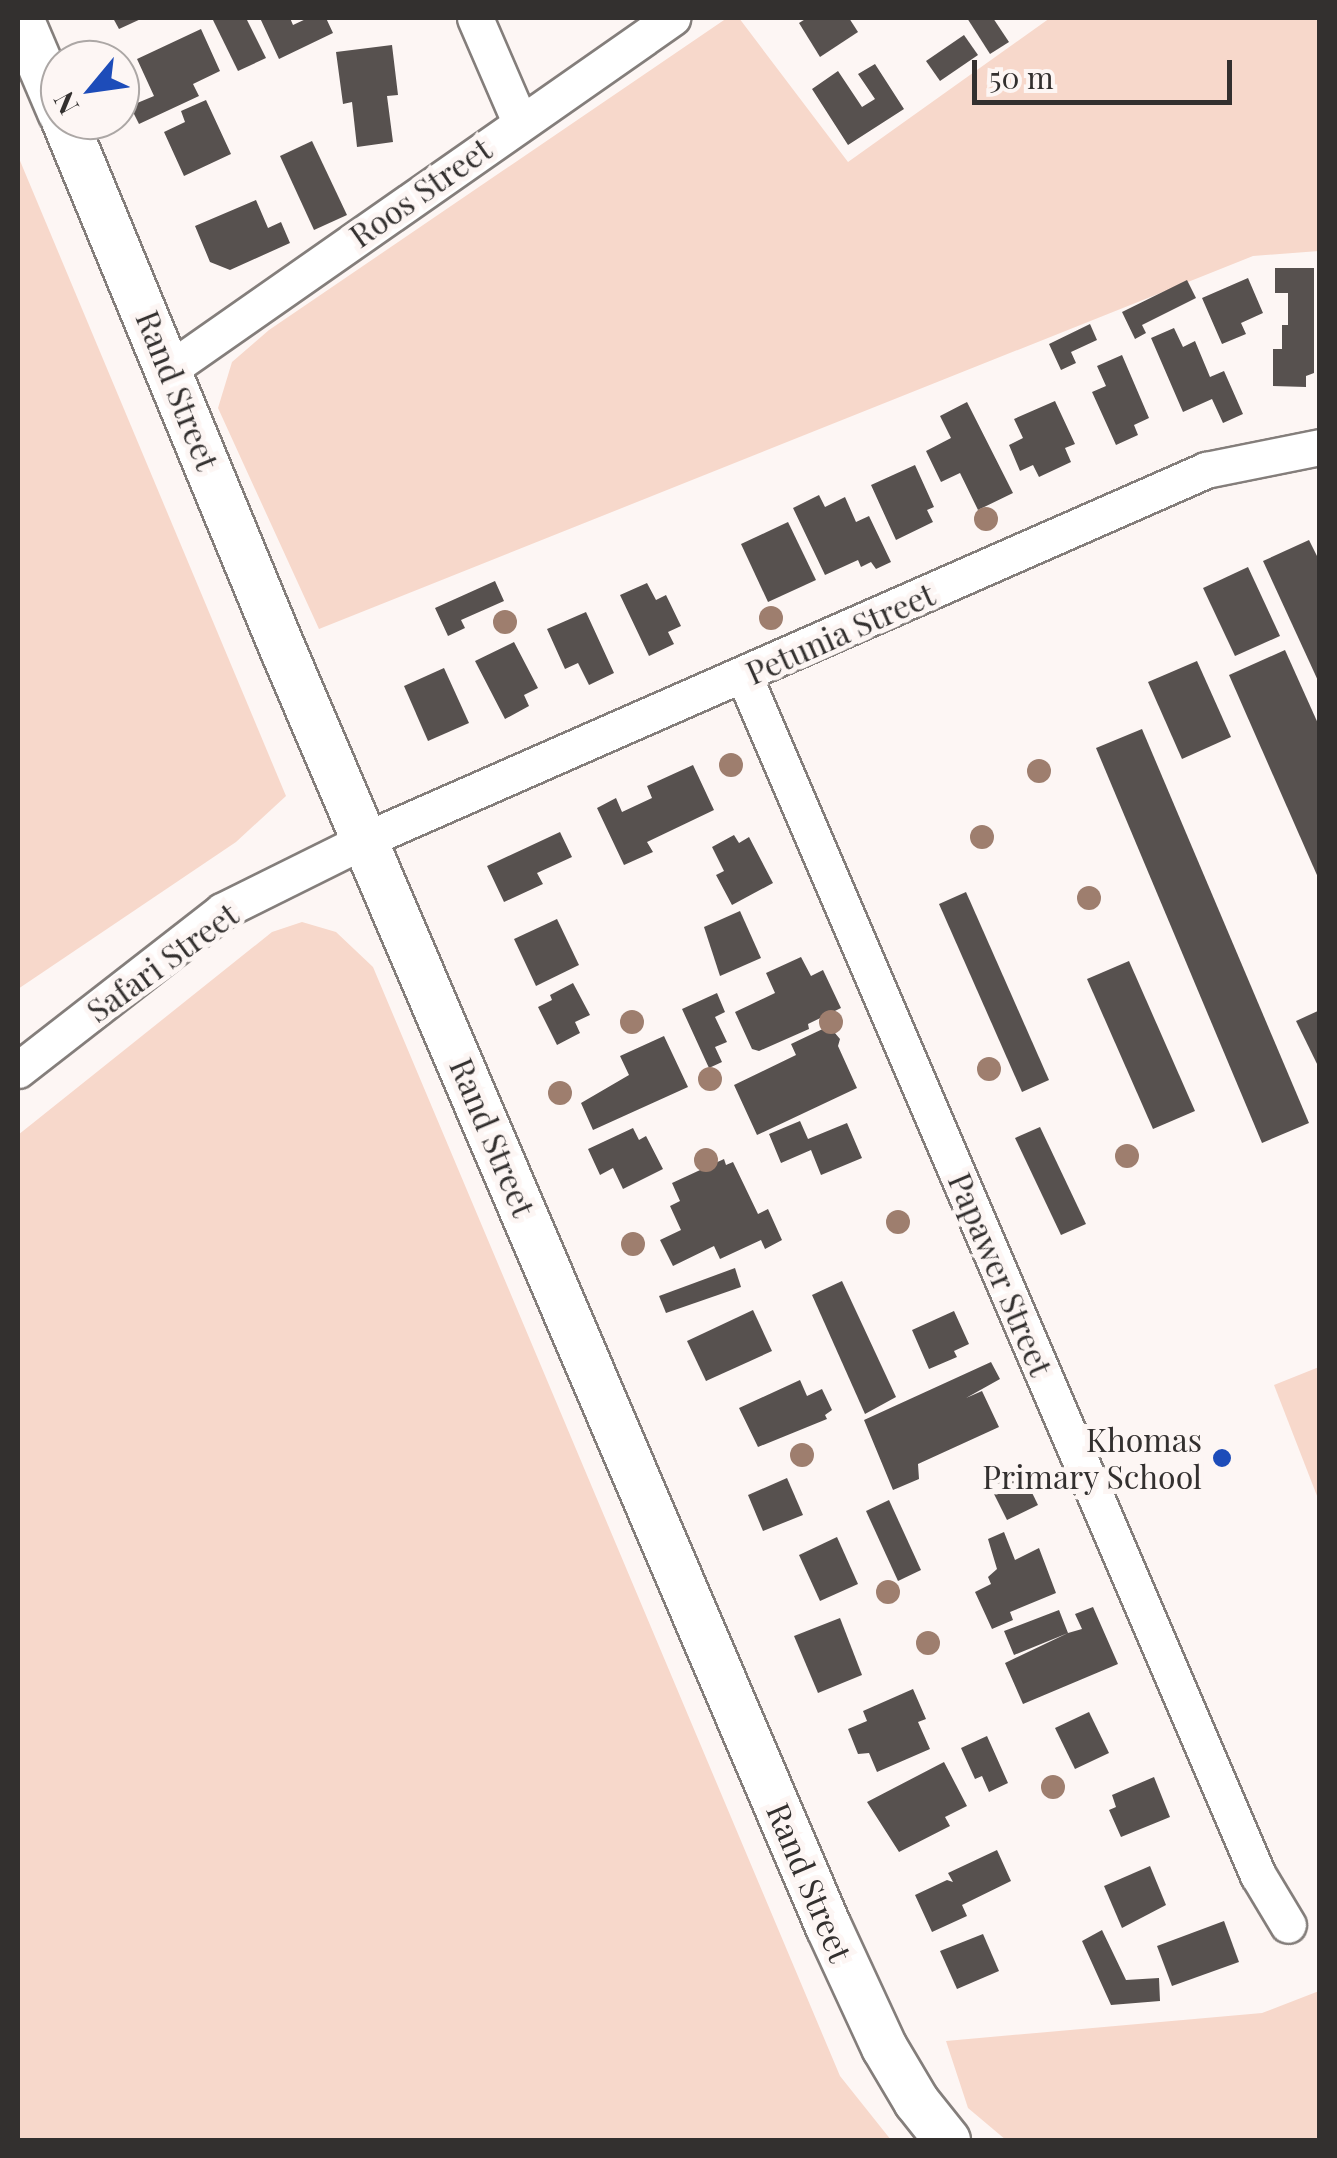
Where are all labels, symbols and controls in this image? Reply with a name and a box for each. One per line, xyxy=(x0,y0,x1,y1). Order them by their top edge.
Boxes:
north arrow xyxy=(40,40,140,140)
scale bar xyxy=(977,40,1237,102)
text: 50 m xyxy=(989,57,1054,97)
text: N xyxy=(44,86,86,122)
street label: Roos Street xyxy=(342,129,498,255)
street label: Rand Street xyxy=(129,305,227,475)
street label: Petunia Street xyxy=(740,574,940,692)
street label: Safari Street xyxy=(79,894,245,1030)
street label: Rand Street xyxy=(442,1052,544,1222)
street label: Papawer Street xyxy=(941,1166,1061,1382)
place label: Khomas Primary School xyxy=(981,1421,1202,1496)
marker: Khomas Primary School xyxy=(1211,1447,1233,1469)
street label: Rand Street xyxy=(759,1797,861,1967)

